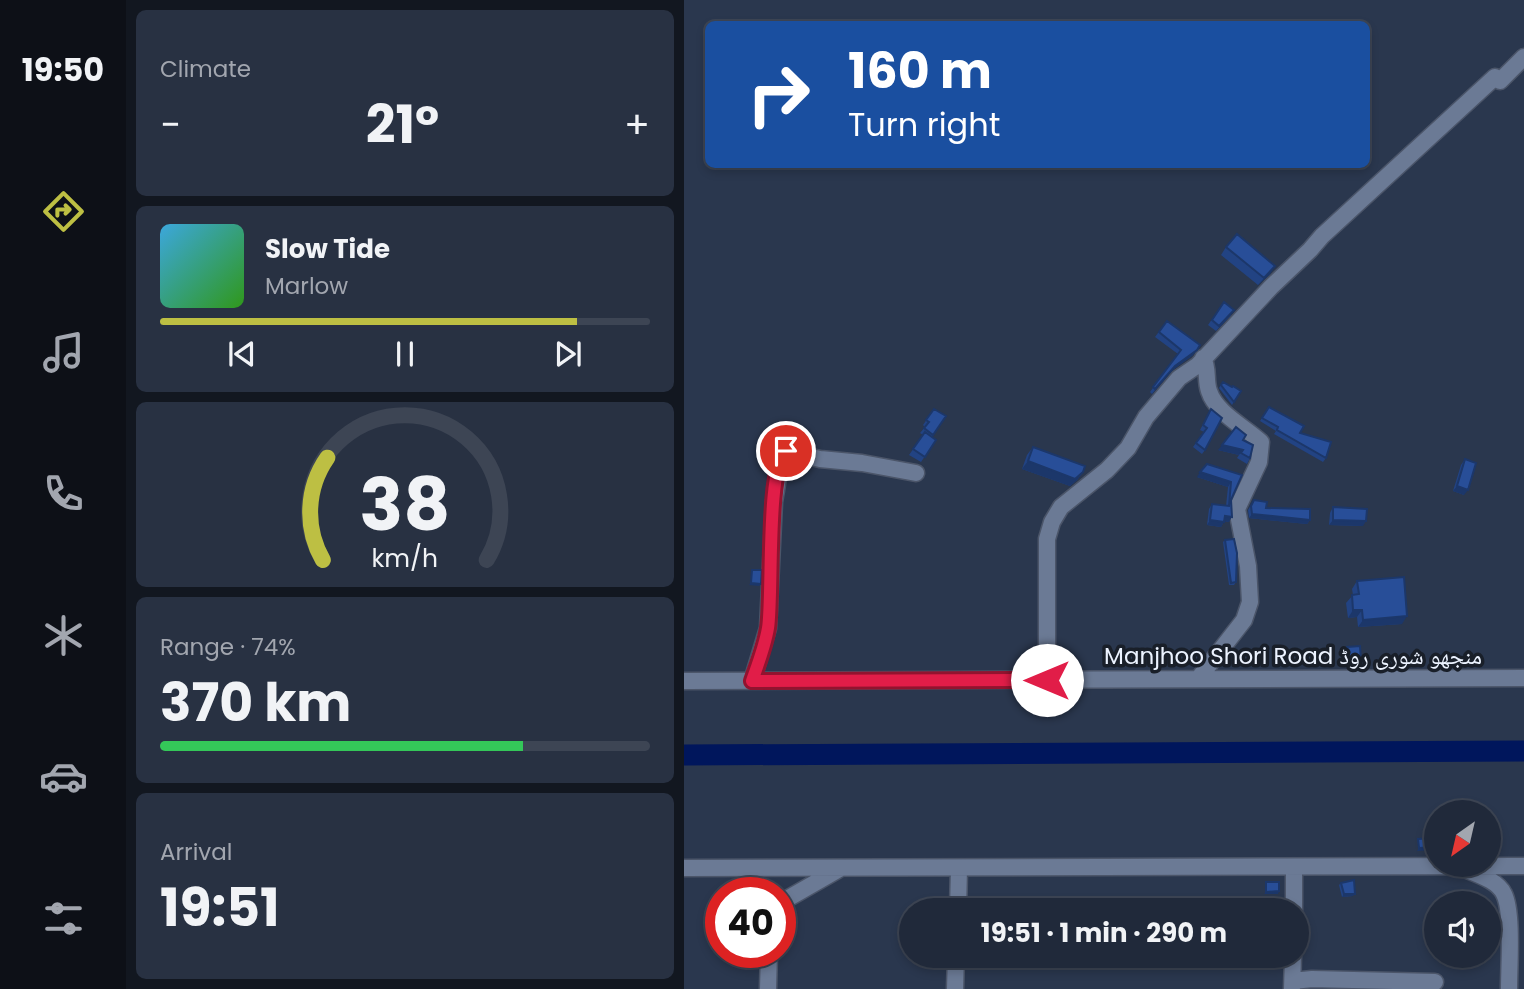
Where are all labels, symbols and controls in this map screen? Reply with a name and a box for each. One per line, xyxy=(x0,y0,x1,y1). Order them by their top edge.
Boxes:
text: 160 m xyxy=(848,37,992,105)
text: 19:50 xyxy=(22,47,104,92)
icon: right xyxy=(733,49,824,140)
text: Climate xyxy=(160,53,251,85)
text: 21° xyxy=(366,88,439,161)
text: − xyxy=(160,98,181,151)
text: + xyxy=(624,98,650,151)
text: Turn right xyxy=(848,102,1000,147)
icon: directions xyxy=(39,187,88,236)
text: Slow Tide xyxy=(265,231,390,267)
text: Marlow xyxy=(265,270,348,302)
icon: music xyxy=(39,328,88,377)
icon: previous xyxy=(223,335,261,373)
icon: pause xyxy=(386,335,424,373)
icon: next xyxy=(549,335,587,373)
pin xyxy=(756,421,816,481)
icon: arrive xyxy=(767,432,805,470)
text: 38 xyxy=(359,455,451,556)
icon: phone xyxy=(39,469,88,518)
text: km/h xyxy=(372,541,438,576)
icon: climate xyxy=(39,611,88,660)
text: Range · 74% xyxy=(160,631,296,663)
street label: Manjhoo Shori Road منجھو شوری روڈ xyxy=(1104,640,1482,672)
position arrow xyxy=(1010,643,1084,717)
text: 370 km xyxy=(160,666,351,739)
icon: car xyxy=(39,752,88,801)
north arrow xyxy=(1424,800,1501,877)
map controls xyxy=(1424,800,1501,968)
text: Arrival xyxy=(160,836,232,868)
text: 19:51 xyxy=(160,871,280,944)
speed limit sign: 40 xyxy=(705,877,796,968)
button: sound xyxy=(1424,891,1501,968)
icon: filters xyxy=(39,894,88,943)
text: 19:51 · 1 min · 290 m xyxy=(981,915,1227,951)

